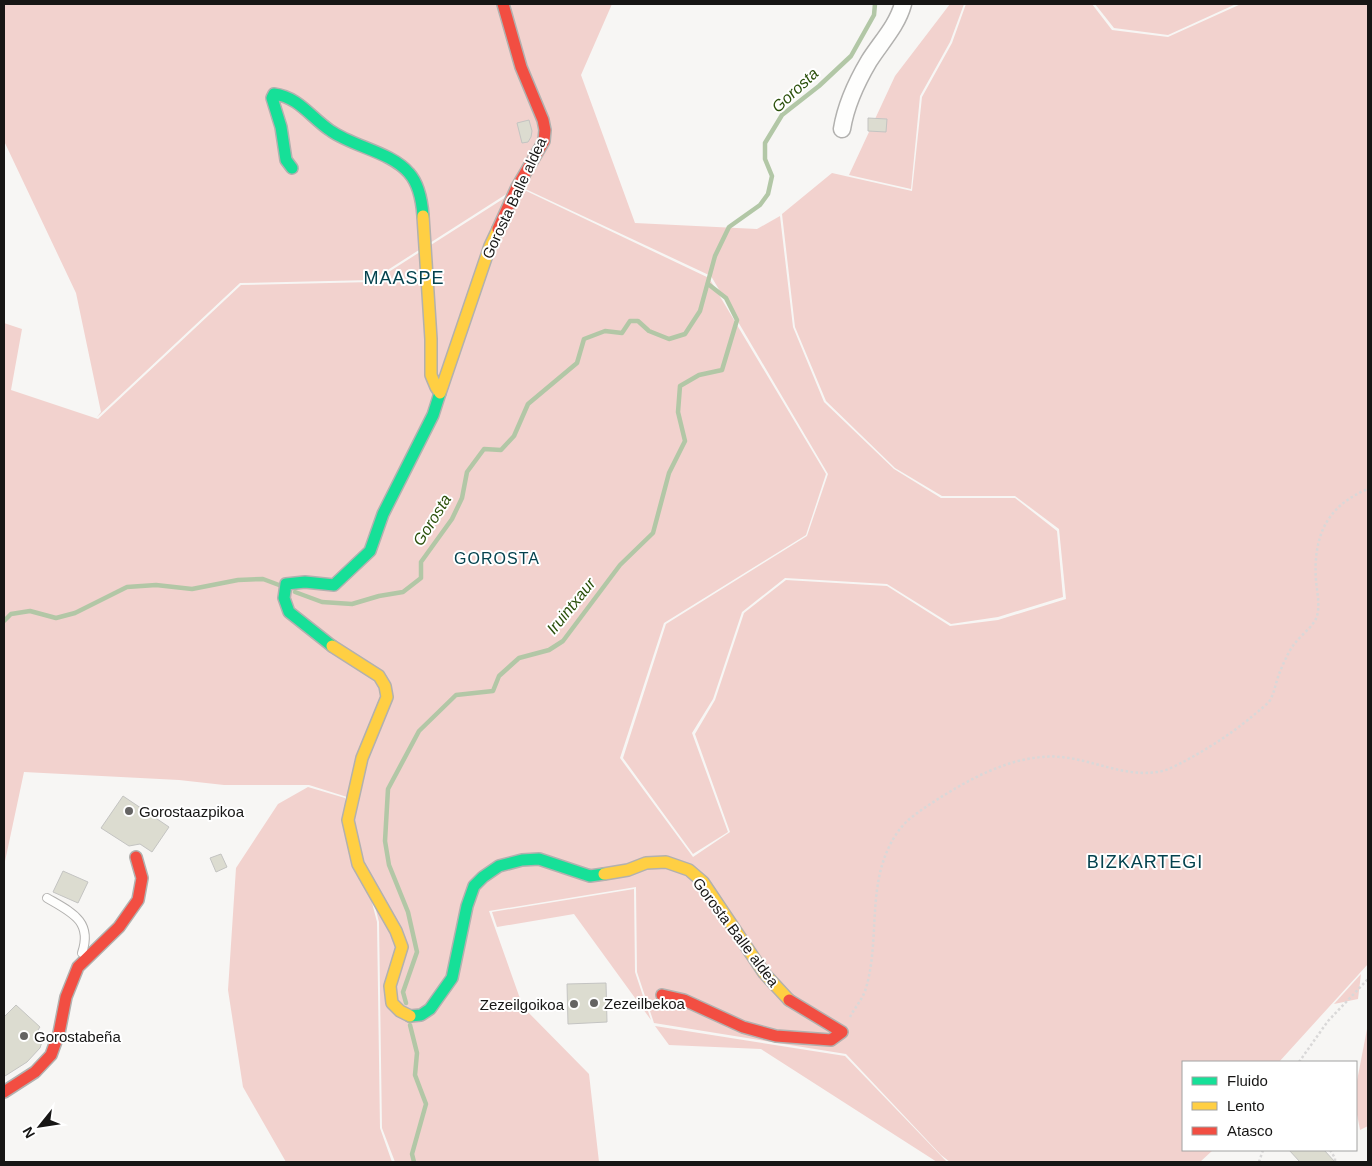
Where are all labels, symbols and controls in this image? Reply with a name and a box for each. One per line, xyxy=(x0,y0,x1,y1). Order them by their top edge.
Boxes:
water label: Gorosta xyxy=(768,64,822,116)
street label: Gorosta Balle aldea xyxy=(478,134,550,261)
district label: MAASPE xyxy=(363,268,445,288)
water label: Gorosta xyxy=(410,491,454,549)
district label: GOROSTA xyxy=(454,550,540,567)
water label: Iruintxaur xyxy=(543,574,599,637)
place label: Gorostaazpikoa xyxy=(139,803,245,820)
marker: Gorostaazpikoa xyxy=(123,805,135,817)
district label: BIZKARTEGI xyxy=(1087,852,1203,872)
street label: Gorosta Balle aldea xyxy=(690,874,783,990)
place label: Zezeilbekoa xyxy=(604,995,686,1012)
place label: Zezeilgoikoa xyxy=(480,996,565,1013)
marker: Zezeilbekoa xyxy=(588,997,600,1009)
marker: Zezeilgoikoa xyxy=(568,998,580,1010)
place label: Gorostabeña xyxy=(34,1028,121,1045)
marker: Gorostabeña xyxy=(18,1030,30,1042)
legend xyxy=(1182,1061,1357,1151)
text: Fluido xyxy=(1227,1072,1268,1089)
text: Lento xyxy=(1227,1097,1265,1114)
north arrow xyxy=(15,1101,65,1151)
text: Atasco xyxy=(1227,1122,1273,1139)
text: N xyxy=(19,1124,38,1141)

